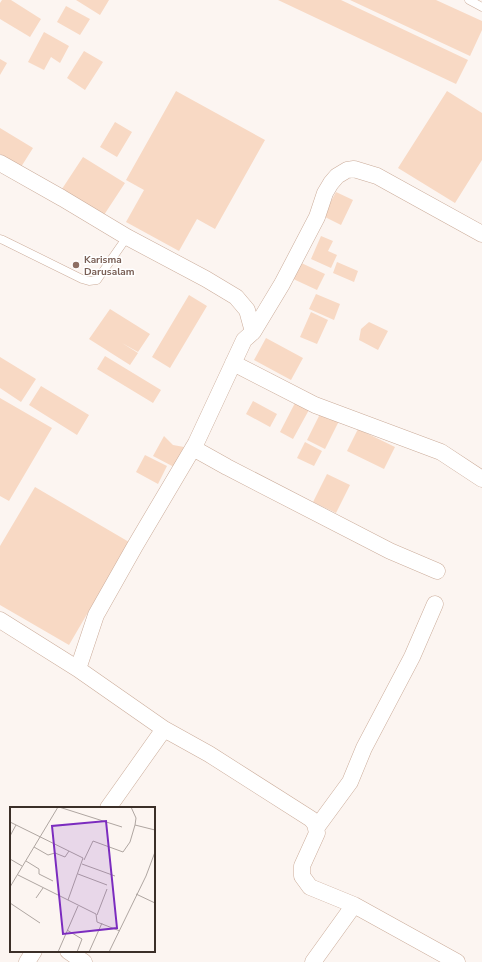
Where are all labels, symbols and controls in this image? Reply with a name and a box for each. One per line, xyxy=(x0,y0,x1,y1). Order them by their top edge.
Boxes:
place label: Karisma Darusalam xyxy=(84,253,135,279)
marker: Karisma Darusalam xyxy=(71,260,81,270)
inset map xyxy=(10,807,155,952)

